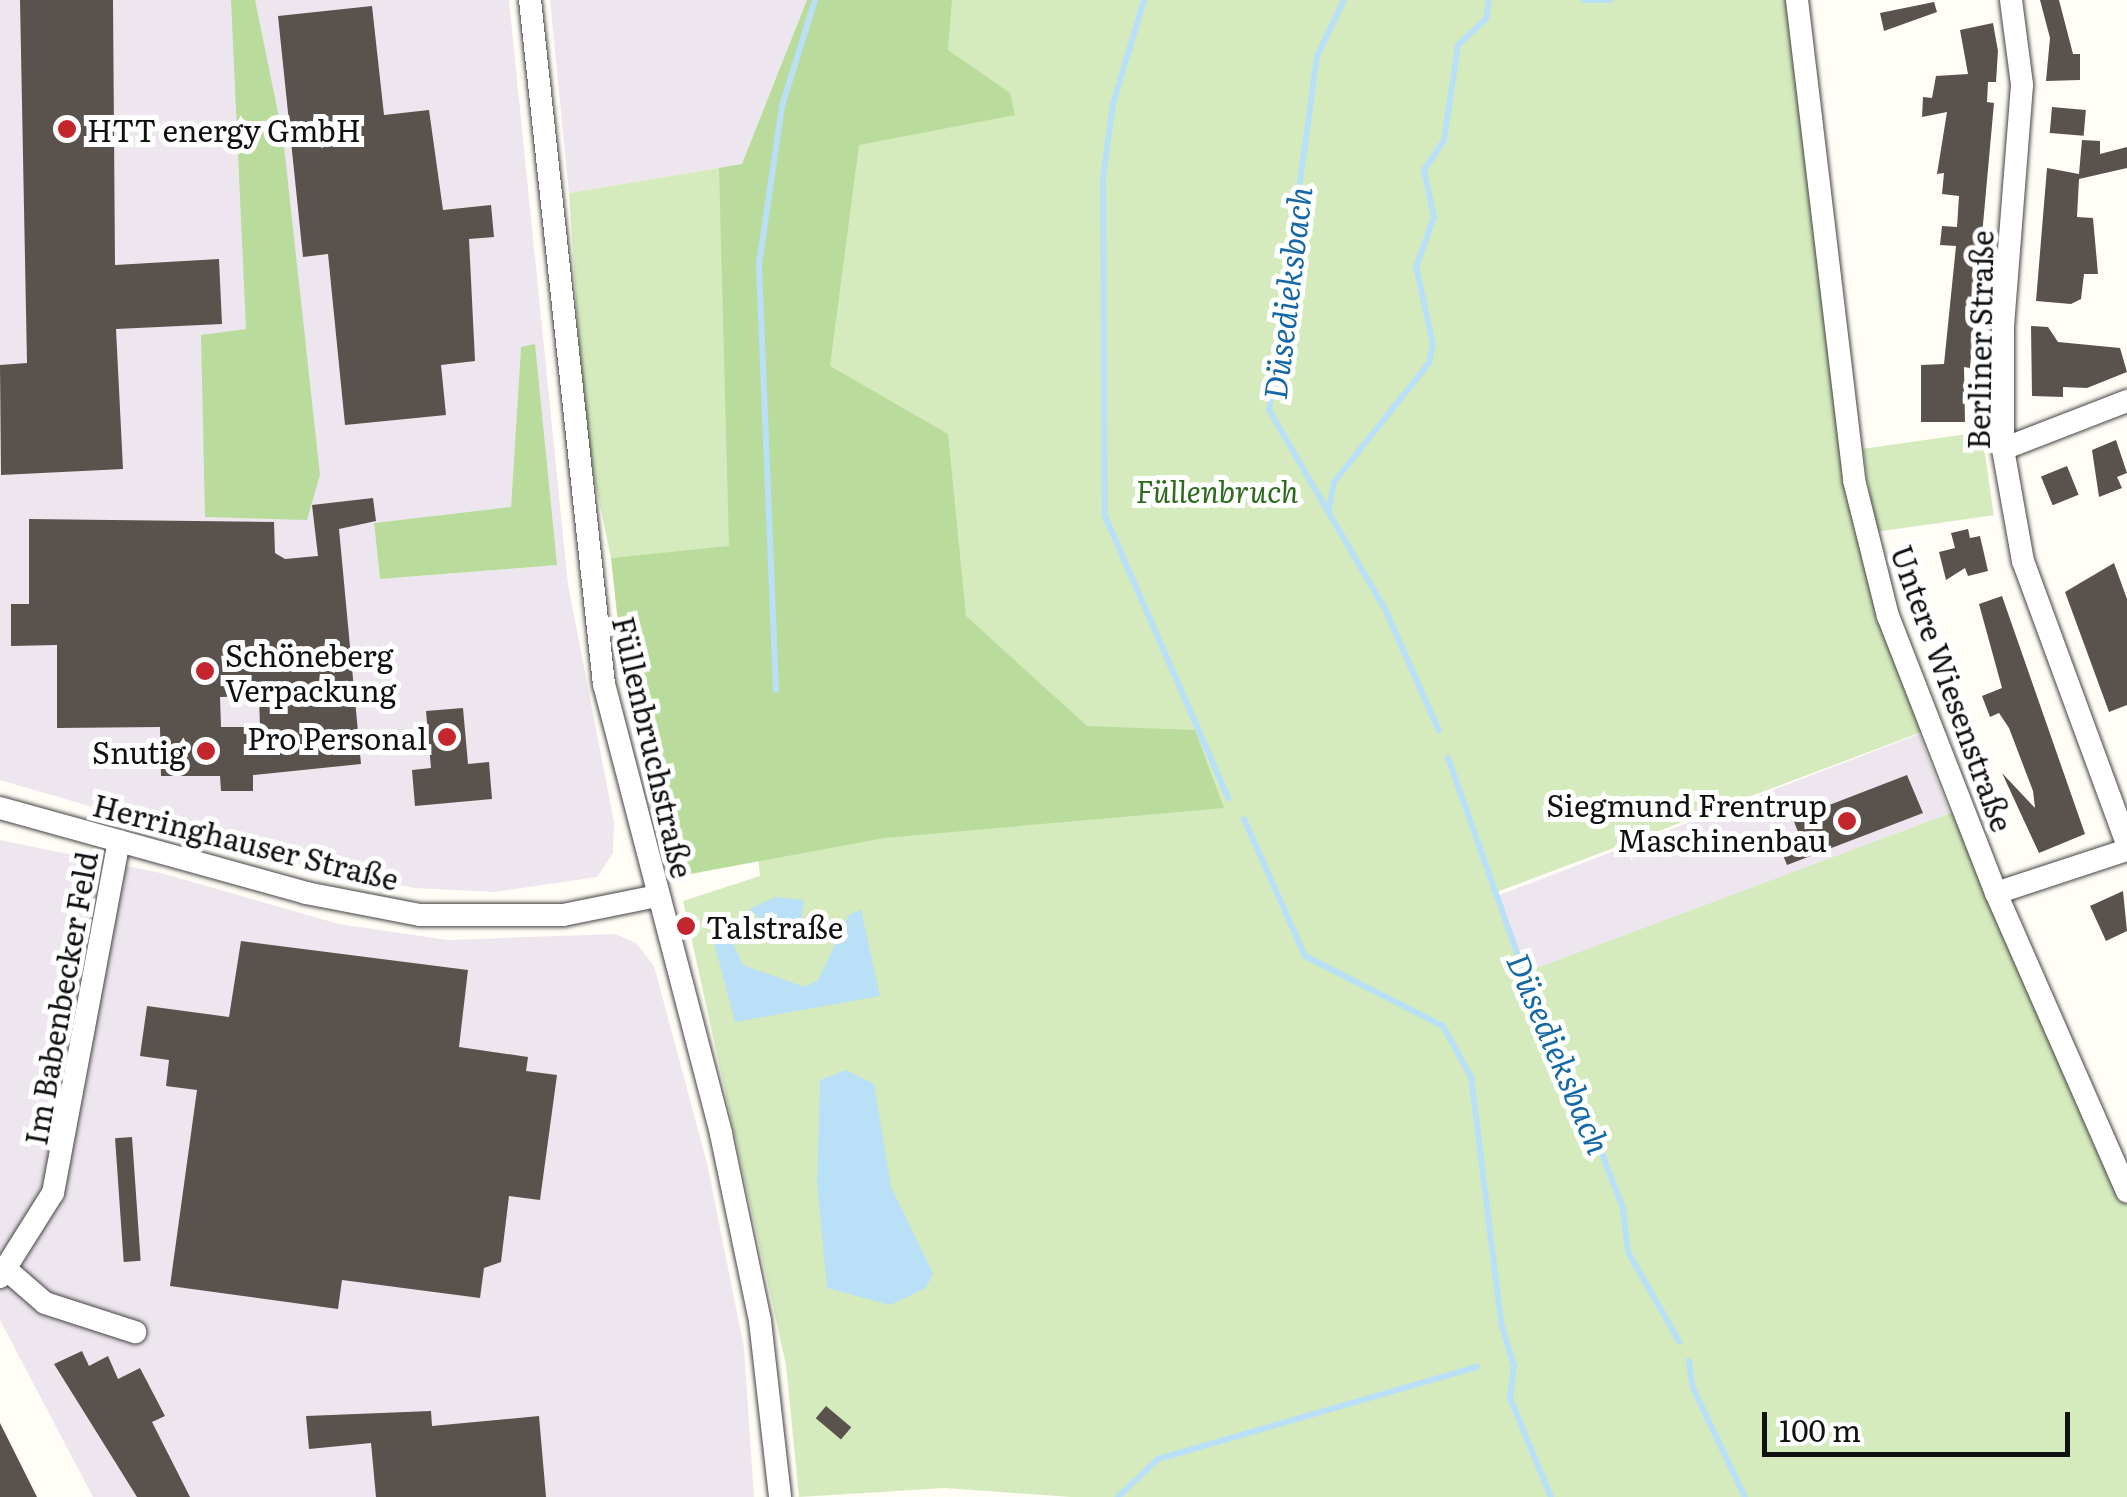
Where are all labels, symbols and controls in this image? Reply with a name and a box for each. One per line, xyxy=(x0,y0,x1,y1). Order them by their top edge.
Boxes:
place label: HTT energy GmbH xyxy=(87,111,361,147)
marker: HTT energy GmbH xyxy=(56,118,78,140)
water label: Düsedieksbach xyxy=(1254,184,1318,402)
street label: Berliner Straße xyxy=(1959,230,1999,450)
park label: Füllenbruch xyxy=(1136,472,1298,508)
street label: Untere Wiesenstraße xyxy=(1884,540,2022,836)
street label: Füllenbruchstraße xyxy=(606,613,702,881)
place label: Schöneberg Verpackung xyxy=(225,636,396,706)
marker: Schöneberg Verpackung xyxy=(194,660,216,682)
place label: Pro Personal xyxy=(247,719,427,755)
marker: Pro Personal xyxy=(436,726,458,748)
place label: Snutig xyxy=(92,733,186,769)
marker: Snutig xyxy=(195,740,217,762)
street label: Herringhauser Straße xyxy=(90,786,402,896)
place label: Siegmund Frentrup Maschinenbau xyxy=(1546,786,1827,856)
marker: Siegmund Frentrup Maschinenbau xyxy=(1836,810,1858,832)
street label: Im Babenbecker Feld xyxy=(16,848,104,1148)
place label: Talstraße xyxy=(706,908,843,944)
marker: Talstraße xyxy=(675,915,697,937)
water label: Düsedieksbach xyxy=(1500,947,1620,1159)
scale bar xyxy=(1767,1392,2074,1454)
text: 100 m xyxy=(1779,1407,1861,1451)

